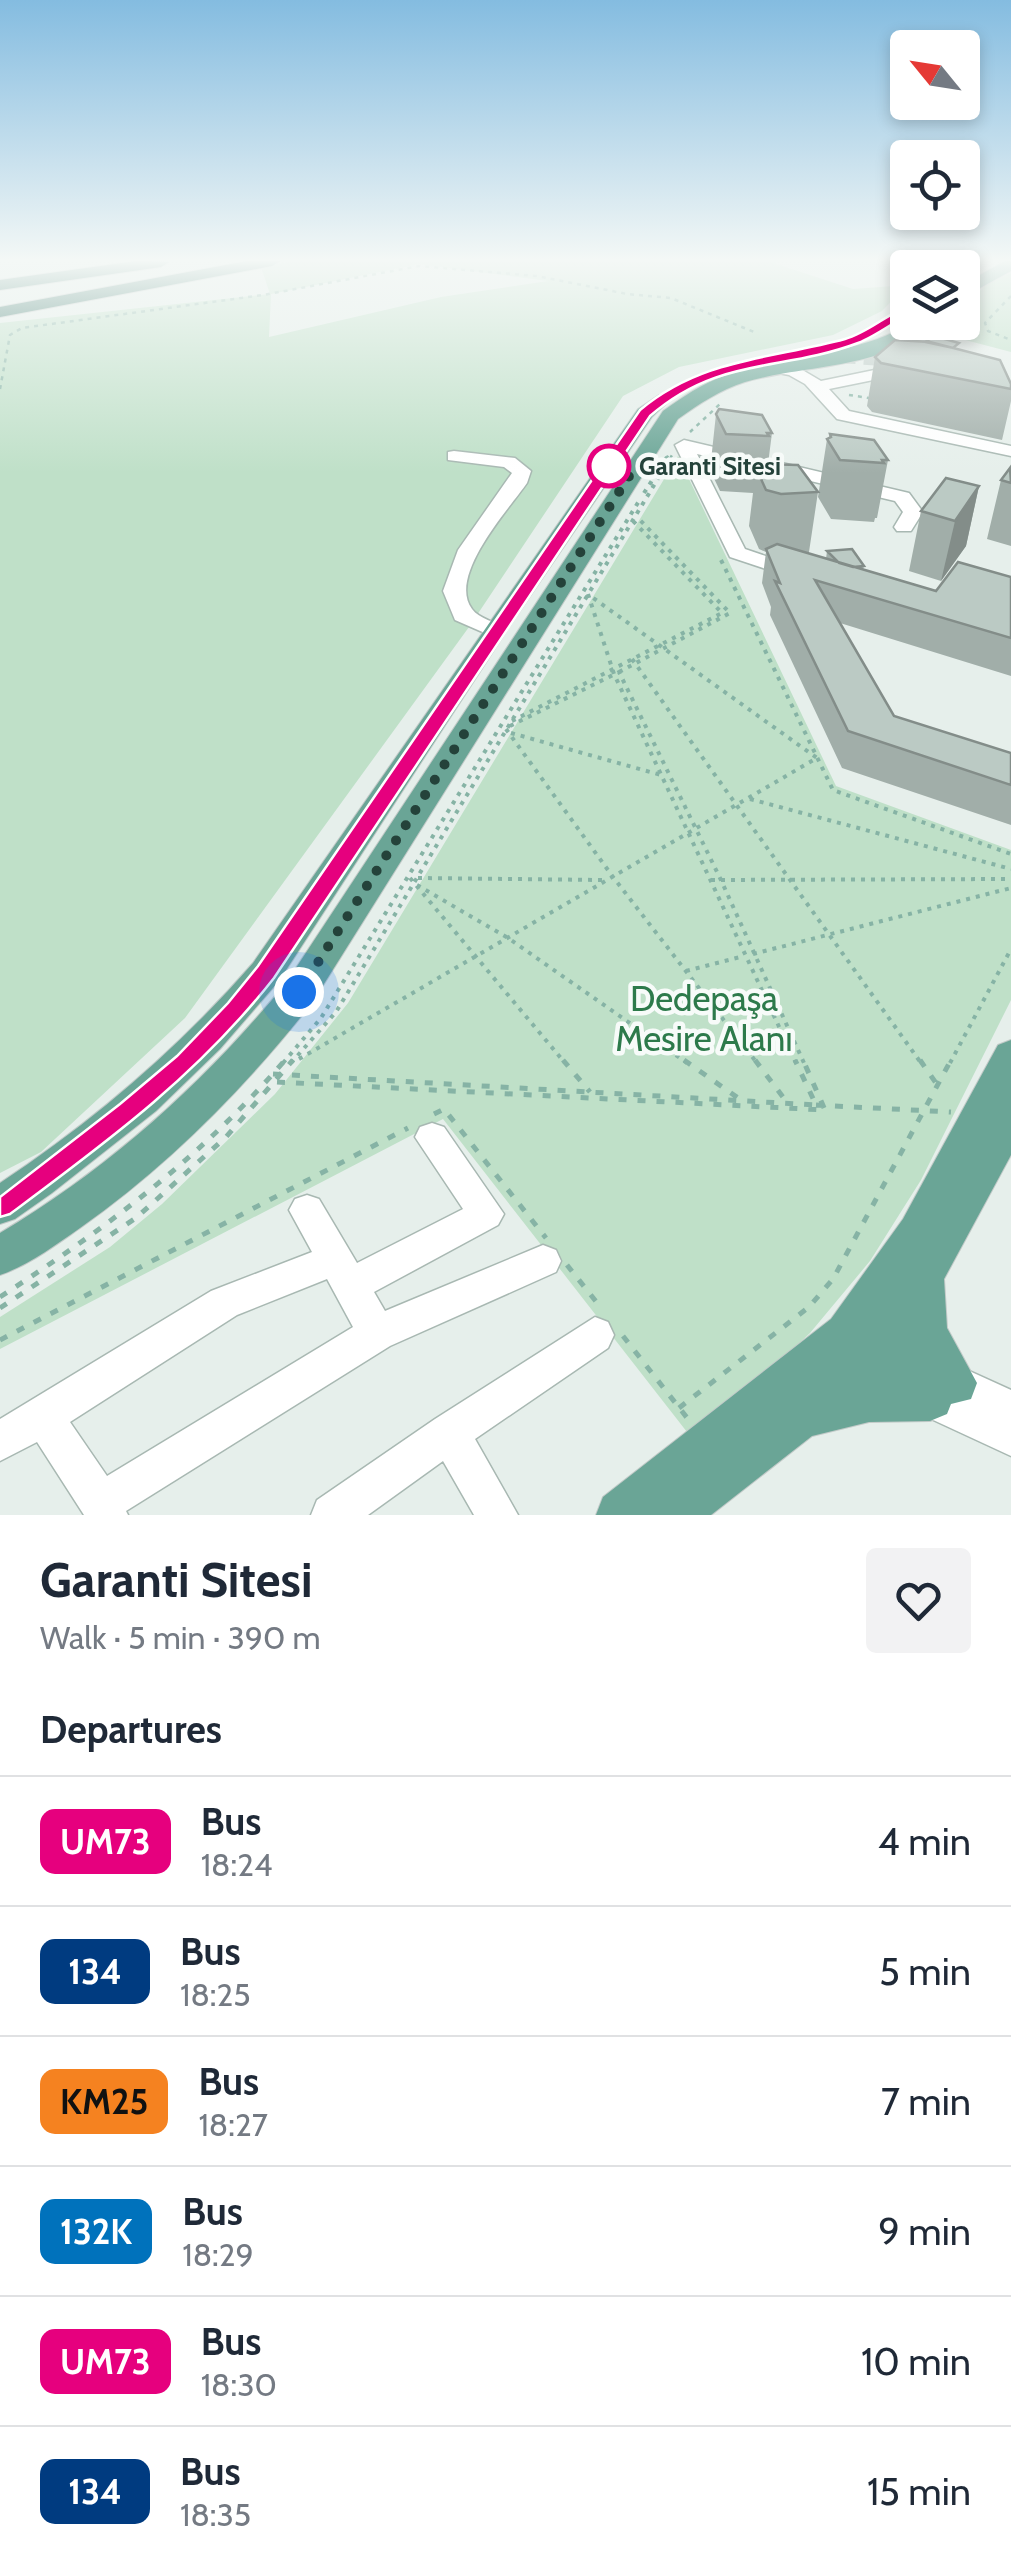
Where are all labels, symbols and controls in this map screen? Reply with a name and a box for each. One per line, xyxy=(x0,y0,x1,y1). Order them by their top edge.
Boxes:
north arrow xyxy=(890,30,980,120)
map controls xyxy=(890,30,980,340)
button: locate xyxy=(890,140,980,230)
button: layers xyxy=(890,250,980,340)
marker: Garanti Sitesi xyxy=(588,445,630,487)
place label: Garanti Sitesi xyxy=(639,451,781,481)
your location xyxy=(274,967,324,1017)
park label: Dedepaşa Mesire Alanı xyxy=(615,977,793,1060)
button: heart xyxy=(866,1548,971,1653)
text: Garanti Sitesi xyxy=(40,1551,312,1609)
text: Walk · 5 min · 390 m xyxy=(40,1618,321,1657)
text: Departures xyxy=(40,1706,222,1753)
text: Bus xyxy=(201,1798,261,1845)
text: 4 min xyxy=(878,1818,971,1865)
text: UM73 xyxy=(60,1820,151,1863)
text: 18:24 xyxy=(201,1845,272,1884)
text: Bus xyxy=(180,1928,241,1975)
text: 5 min xyxy=(879,1948,971,1995)
text: 134 xyxy=(68,1950,122,1993)
text: 18:25 xyxy=(180,1975,251,2014)
text: Bus xyxy=(198,2058,259,2105)
text: 7 min xyxy=(881,2078,971,2125)
text: KM25 xyxy=(60,2080,148,2123)
text: 18:27 xyxy=(198,2105,268,2144)
text: Bus xyxy=(182,2188,243,2235)
text: 9 min xyxy=(878,2208,971,2255)
text: 132K xyxy=(60,2210,132,2253)
text: 18:29 xyxy=(182,2235,254,2274)
text: Bus xyxy=(201,2318,261,2365)
text: 10 min xyxy=(861,2338,971,2385)
text: UM73 xyxy=(60,2340,151,2383)
text: 18:30 xyxy=(201,2365,277,2404)
text: Bus xyxy=(180,2448,241,2495)
text: 15 min xyxy=(867,2468,971,2515)
text: 134 xyxy=(68,2470,122,2513)
text: 18:35 xyxy=(180,2495,251,2534)

